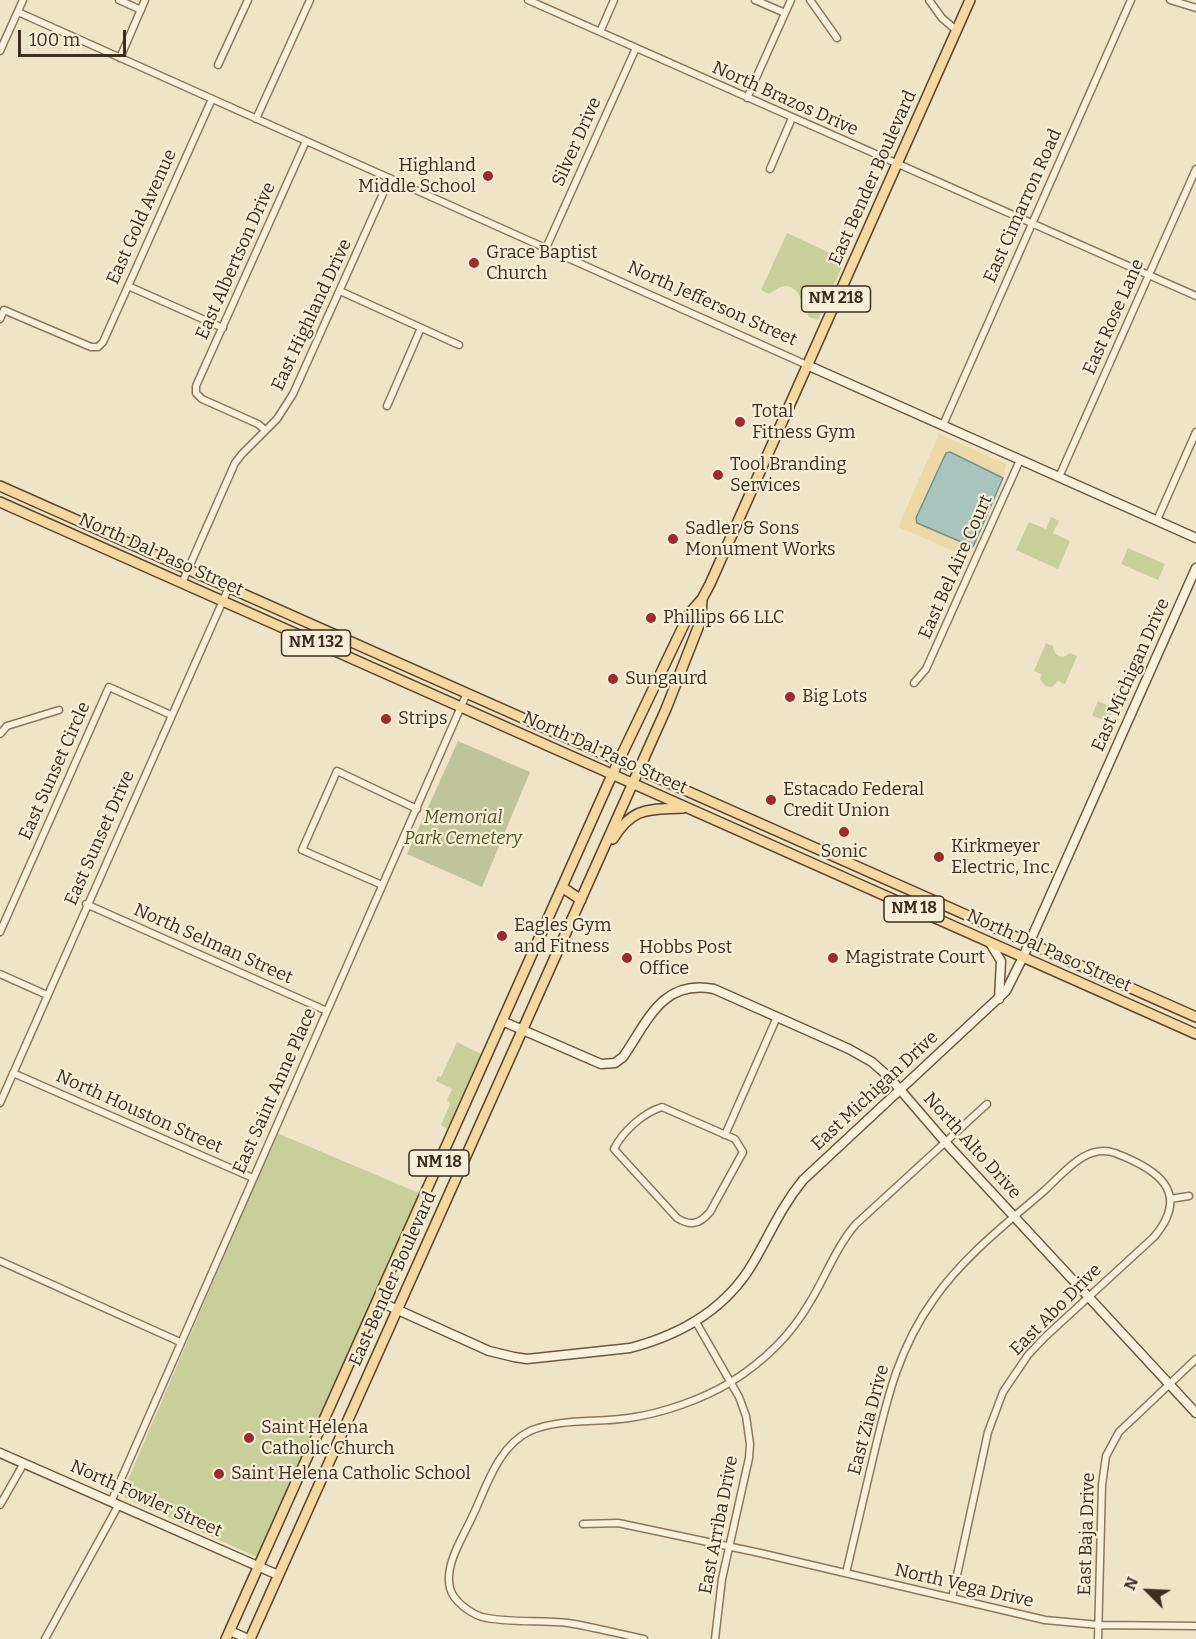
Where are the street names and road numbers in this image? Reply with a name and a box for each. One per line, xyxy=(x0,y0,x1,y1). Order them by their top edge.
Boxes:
street label: North Brazos Drive xyxy=(709,57,861,141)
street label: East Bender Boulevard xyxy=(825,87,921,269)
street label: Silver Drive xyxy=(548,94,606,190)
street label: East Cimarron Road xyxy=(979,126,1067,286)
street label: East Gold Avenue xyxy=(102,146,182,288)
street label: East Albertson Drive xyxy=(192,179,280,343)
street label: East Highland Drive xyxy=(267,236,357,394)
street label: East Rose Lane xyxy=(1079,256,1149,378)
street label: North Jefferson Street xyxy=(624,257,800,351)
road number: NM 218 xyxy=(802,286,870,312)
street label: East Bel Aire Court xyxy=(915,492,997,642)
street label: North Dal Paso Street xyxy=(75,509,247,601)
street label: East Michigan Drive xyxy=(1088,595,1174,755)
road number: NM 132 xyxy=(282,630,350,656)
street label: East Sunset Circle xyxy=(15,699,95,843)
street label: North Dal Paso Street xyxy=(519,707,691,799)
street label: East Sunset Drive xyxy=(61,767,139,909)
road number: NM 18 xyxy=(884,896,944,922)
street label: North Selman Street xyxy=(130,899,296,989)
street label: North Dal Paso Street xyxy=(963,905,1135,997)
street label: East Saint Anne Place xyxy=(229,1005,321,1177)
street label: East Michigan Drive xyxy=(807,1027,943,1155)
street label: North Houston Street xyxy=(52,1066,226,1158)
street label: North Alto Drive xyxy=(919,1088,1025,1204)
road number: NM 18 xyxy=(409,1150,469,1176)
street label: East Bender Boulevard xyxy=(345,1188,441,1370)
street label: East Abo Drive xyxy=(1006,1260,1106,1360)
street label: East Zia Drive xyxy=(844,1362,894,1478)
street label: East Arriba Drive xyxy=(695,1454,743,1596)
street label: North Fowler Street xyxy=(67,1456,225,1542)
street label: East Baja Drive xyxy=(1074,1472,1100,1596)
street label: North Vega Drive xyxy=(892,1559,1036,1613)

